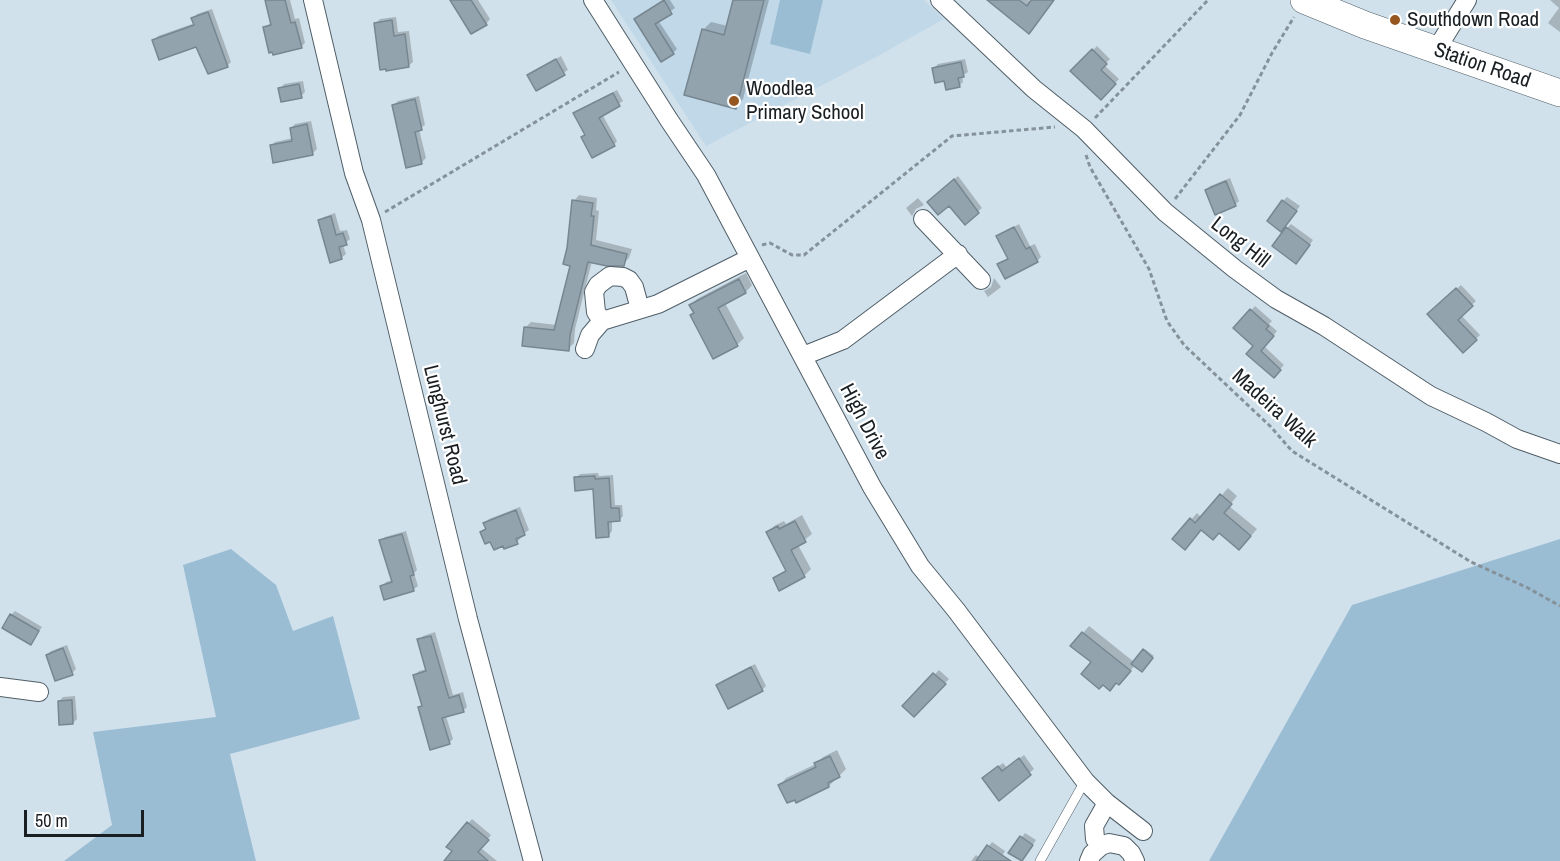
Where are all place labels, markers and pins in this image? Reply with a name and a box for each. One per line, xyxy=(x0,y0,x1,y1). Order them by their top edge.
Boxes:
place label: Southdown Road xyxy=(1407,7,1539,33)
marker: Southdown Road xyxy=(1388,13,1402,27)
place label: Woodlea Primary School xyxy=(746,76,864,126)
marker: Woodlea Primary School xyxy=(727,94,741,108)

